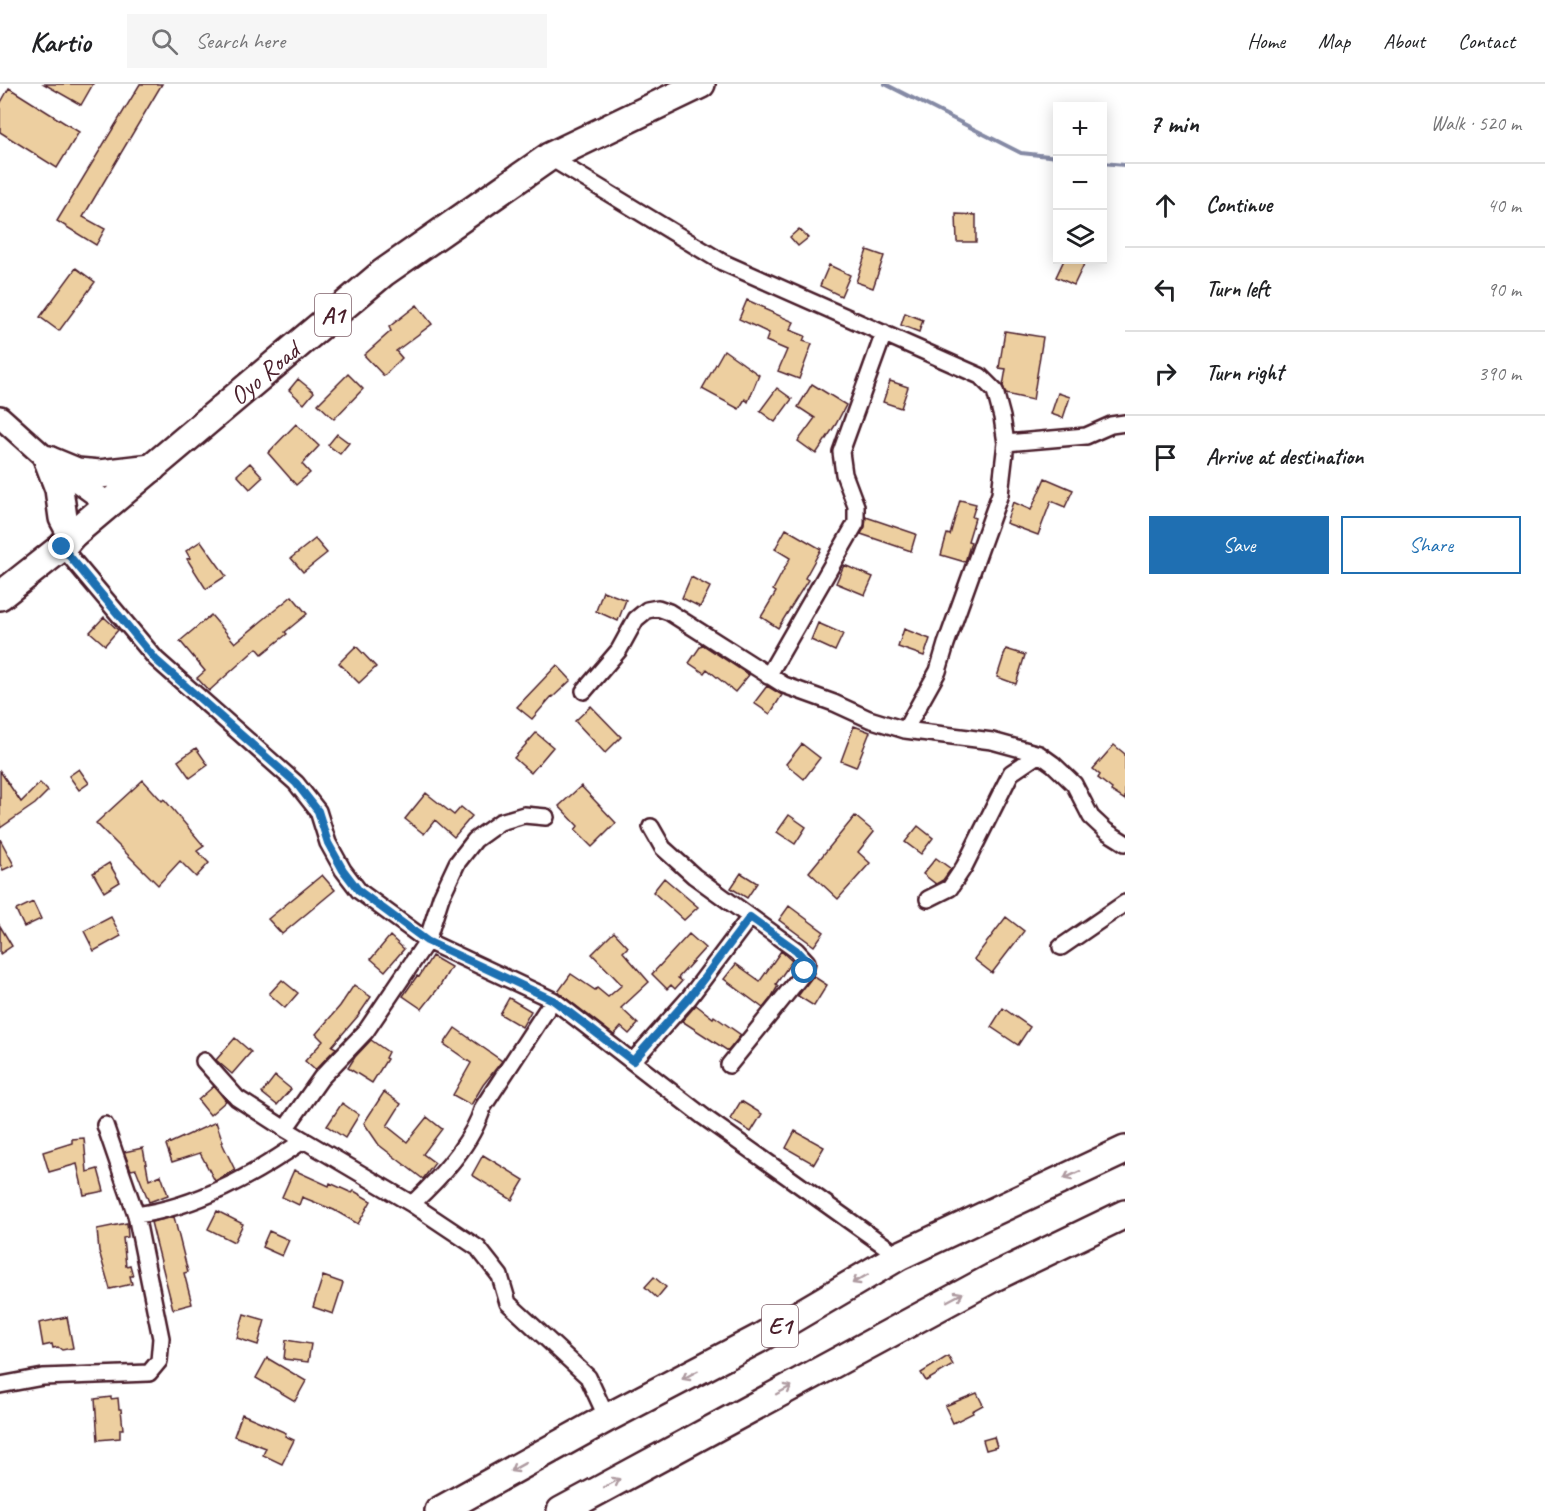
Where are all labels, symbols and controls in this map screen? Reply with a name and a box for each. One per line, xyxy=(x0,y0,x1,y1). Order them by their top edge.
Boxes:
search box xyxy=(127,14,547,68)
text: Kartio xyxy=(30,24,91,59)
icon: search xyxy=(148,25,181,58)
text: Search here xyxy=(196,27,285,55)
text: Home xyxy=(1247,28,1285,54)
text: Map xyxy=(1318,28,1350,54)
text: About xyxy=(1383,28,1425,54)
text: Contact xyxy=(1458,28,1515,54)
map controls xyxy=(1053,102,1107,264)
button: + xyxy=(1053,102,1107,156)
text: 7 min xyxy=(1149,107,1199,140)
text: Walk · 520 m xyxy=(1431,111,1521,136)
button: − xyxy=(1053,156,1107,210)
icon: ahead xyxy=(1149,189,1182,222)
text: Continue xyxy=(1206,191,1272,219)
text: 40 m xyxy=(1487,193,1521,218)
button: layers xyxy=(1053,210,1107,264)
icon: left xyxy=(1149,273,1182,306)
text: Turn left xyxy=(1206,275,1270,303)
text: 90 m xyxy=(1487,277,1521,302)
road number: A1 xyxy=(315,294,351,336)
street label: Oyo Road xyxy=(223,332,309,412)
icon: right xyxy=(1149,357,1182,390)
text: Turn right xyxy=(1206,359,1283,387)
text: 390 m xyxy=(1478,361,1521,386)
icon: arrive xyxy=(1149,441,1182,474)
text: Arrive at destination xyxy=(1206,443,1363,471)
button: Save xyxy=(1149,516,1329,574)
button: Share xyxy=(1341,516,1521,574)
route end xyxy=(48,533,74,559)
route start xyxy=(791,957,817,983)
one-way arrow xyxy=(1064,1169,1082,1181)
one-way arrow xyxy=(851,1274,868,1286)
one-way arrow xyxy=(946,1291,963,1303)
road number: E1 xyxy=(762,1305,798,1347)
one-way arrow xyxy=(681,1370,699,1381)
one-way arrow xyxy=(774,1384,792,1395)
one-way arrow xyxy=(510,1461,527,1473)
one-way arrow xyxy=(603,1477,620,1489)

